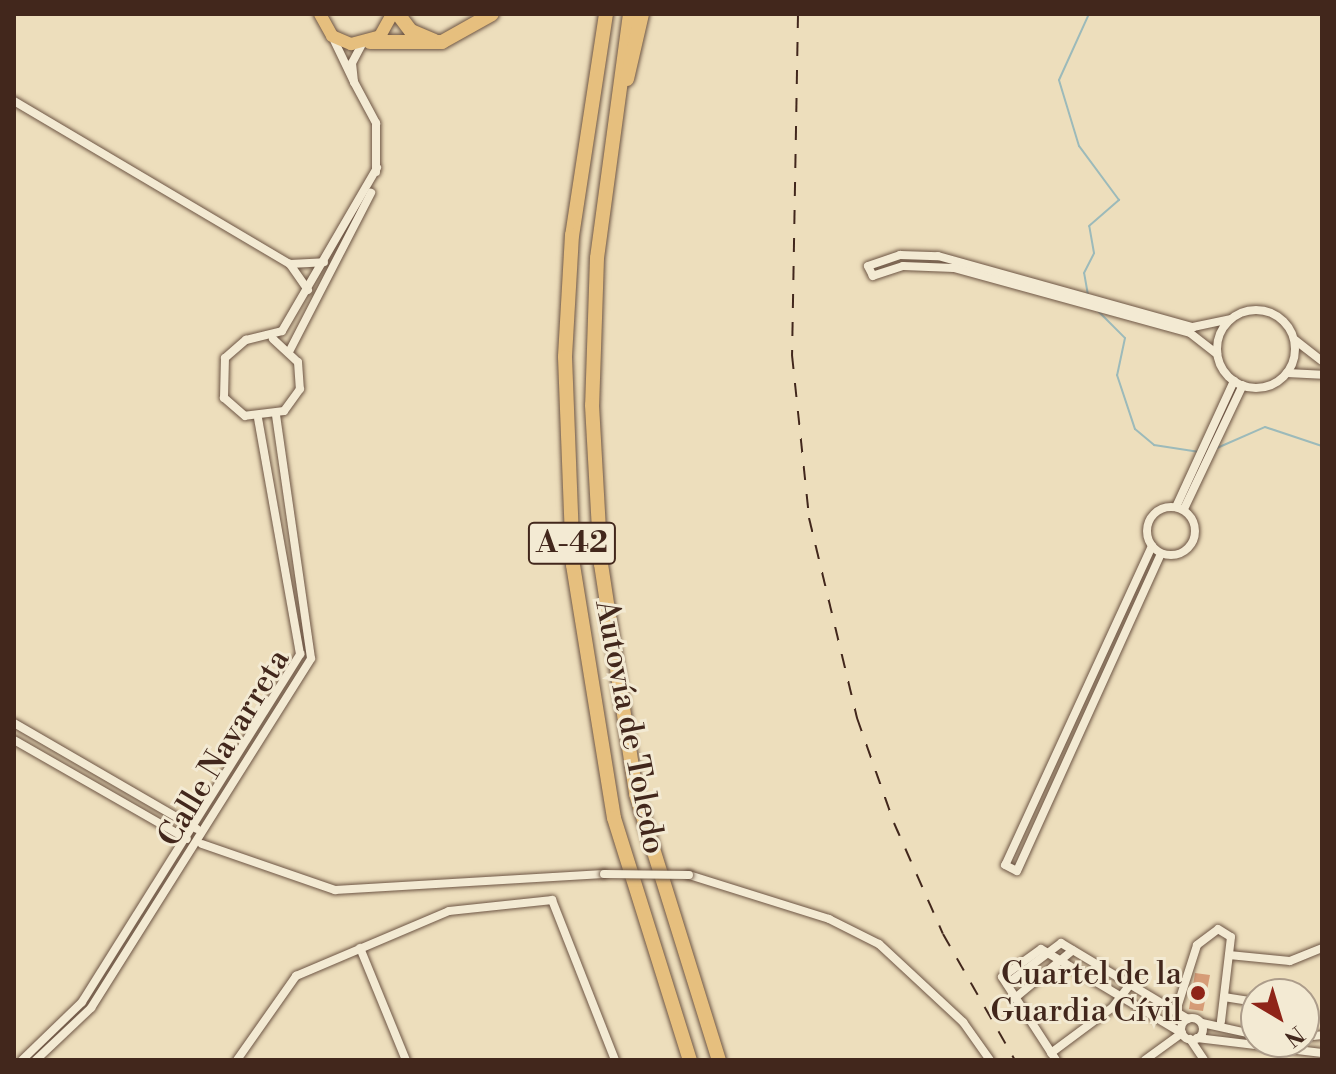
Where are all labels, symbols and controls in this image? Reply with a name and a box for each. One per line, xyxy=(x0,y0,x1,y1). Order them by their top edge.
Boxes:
road number: A-42 xyxy=(526,517,618,569)
street label: Autovía de Toledo xyxy=(587,597,673,857)
street label: Calle Navarreta xyxy=(150,642,298,854)
place label: Cuartel de la Guardia Cívil xyxy=(990,956,1182,1031)
north arrow xyxy=(1240,978,1320,1058)
marker: Cuartel de la Guardia Cívil xyxy=(1189,984,1207,1002)
text: N xyxy=(1279,1020,1309,1052)

